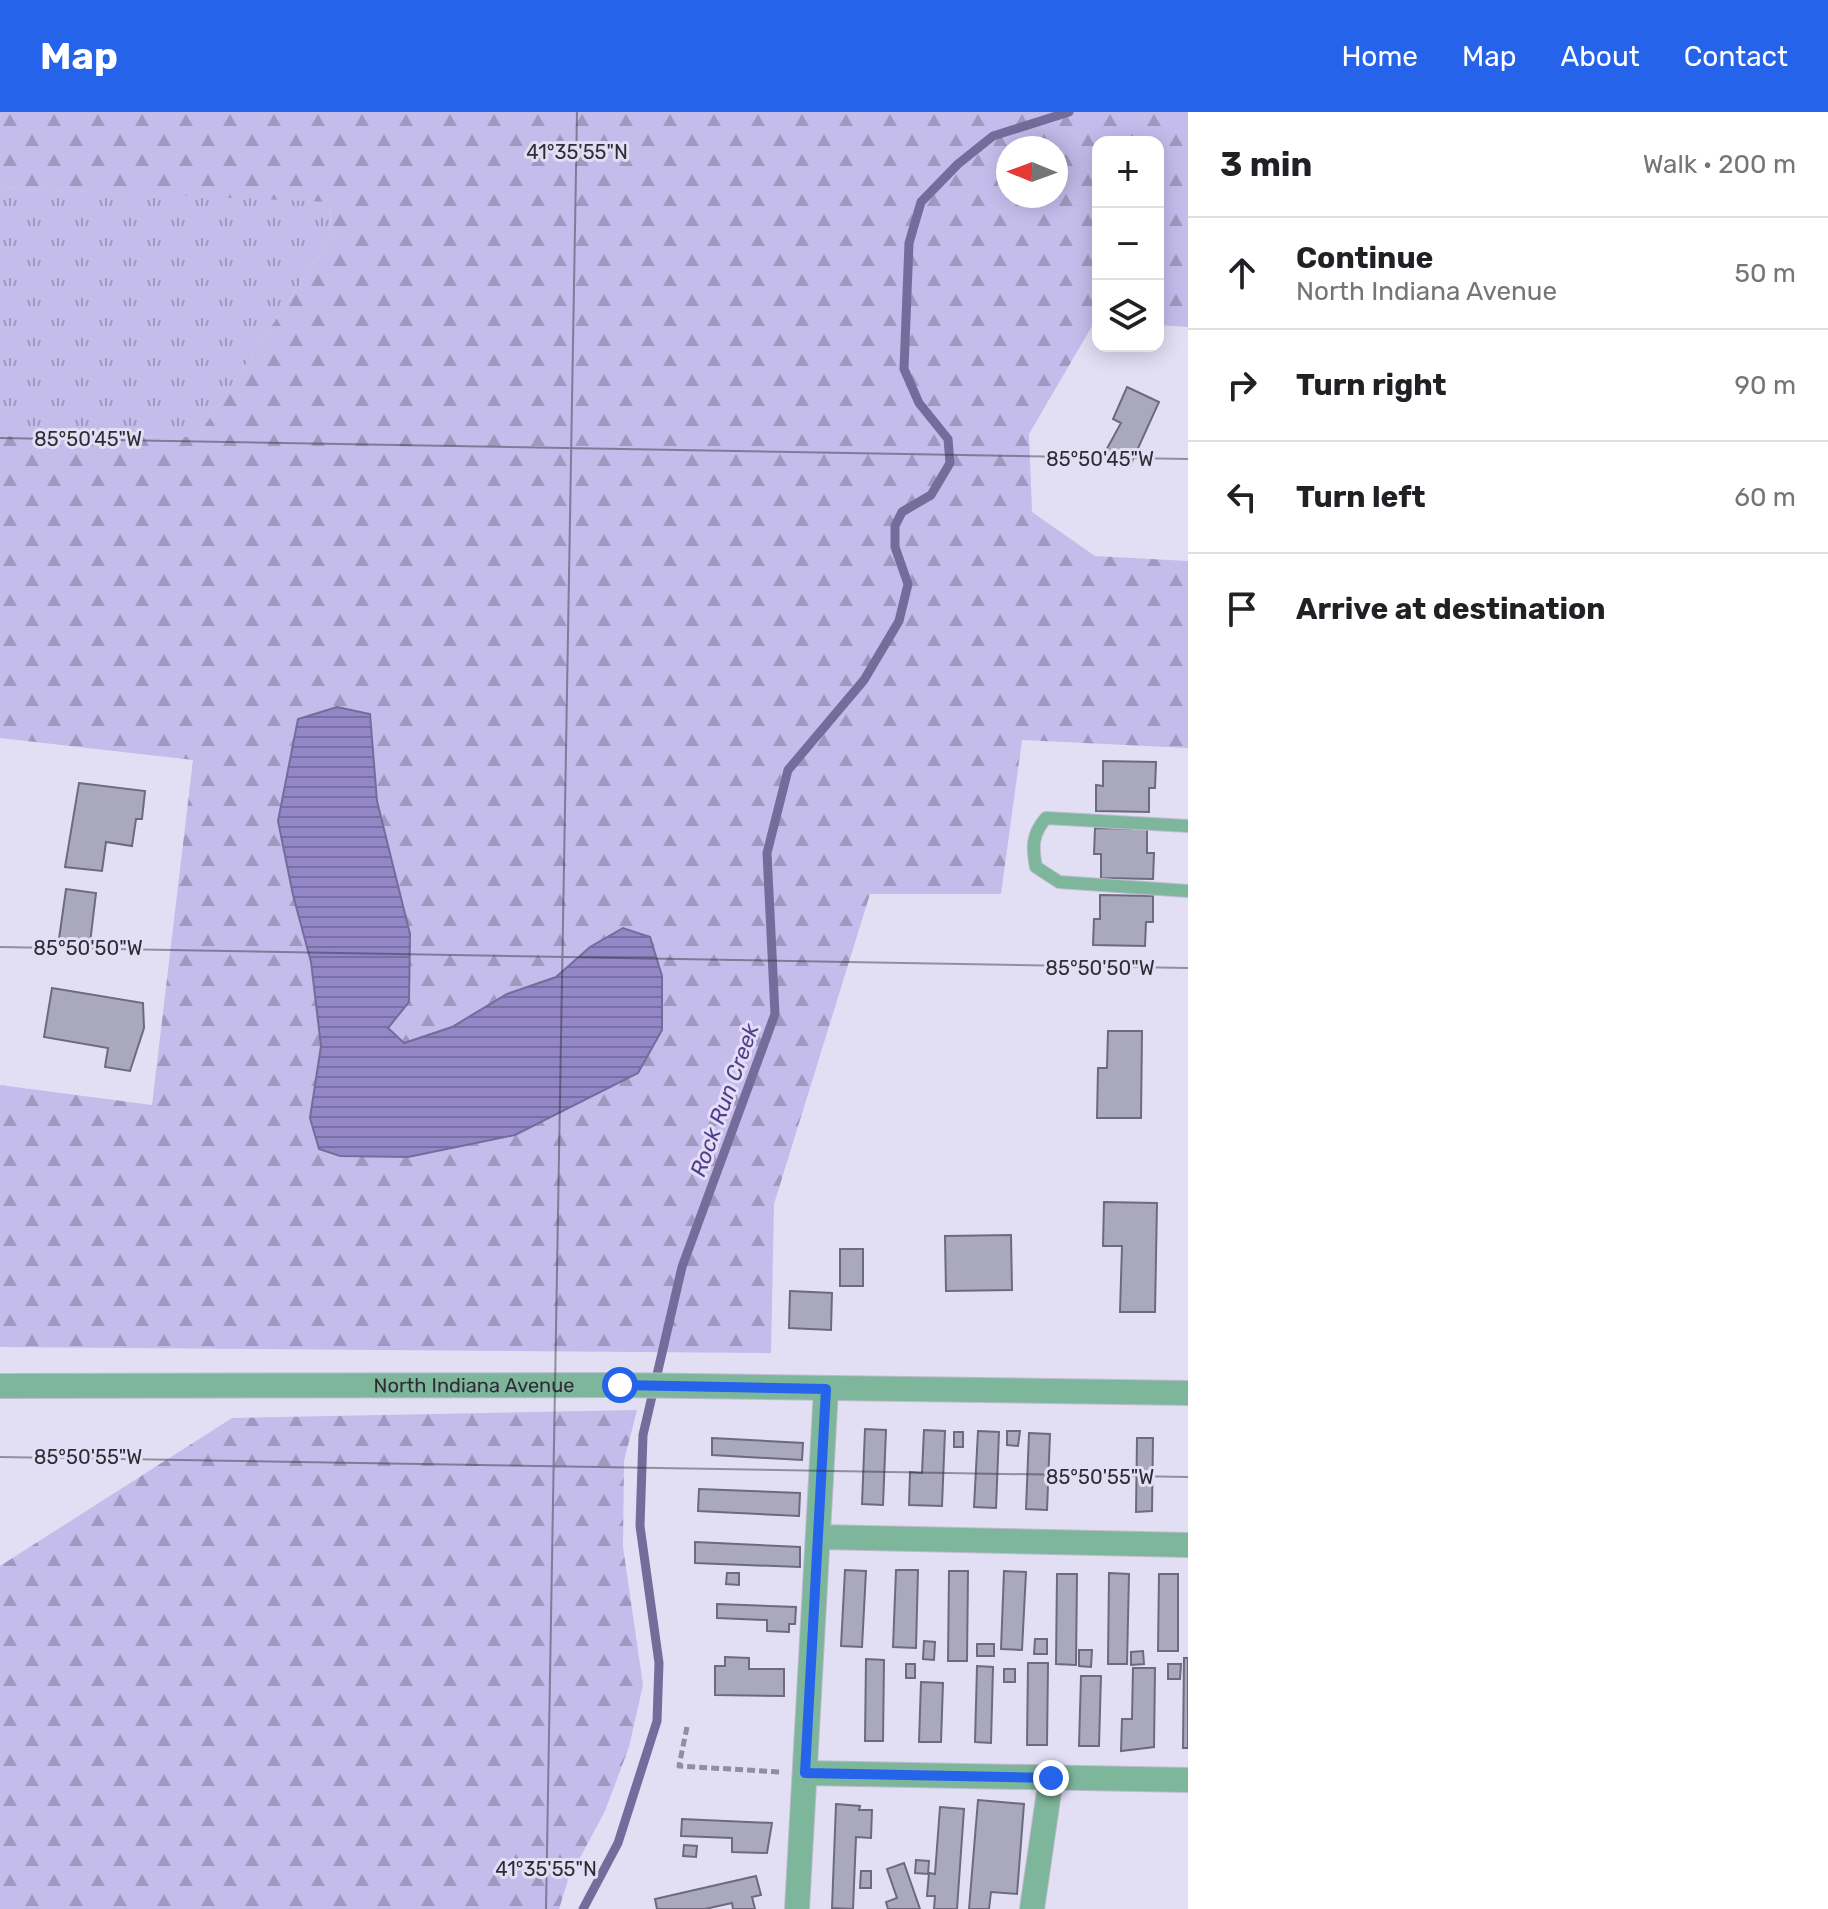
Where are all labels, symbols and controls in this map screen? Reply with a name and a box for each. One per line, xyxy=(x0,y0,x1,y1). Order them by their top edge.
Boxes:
text: Map xyxy=(40,33,118,79)
text: Home xyxy=(1341,40,1418,73)
text: Map xyxy=(1462,40,1516,73)
text: About xyxy=(1560,40,1640,73)
text: Contact xyxy=(1684,40,1788,73)
north arrow xyxy=(996,136,1068,208)
map controls xyxy=(1092,136,1164,352)
button: + xyxy=(1092,136,1164,208)
text: 41°35'55"N xyxy=(526,140,628,164)
text: 3 min xyxy=(1220,144,1312,185)
text: Walk · 200 m xyxy=(1643,149,1796,180)
button: − xyxy=(1092,208,1164,280)
text: Continue xyxy=(1296,240,1433,276)
icon: ahead xyxy=(1220,251,1264,295)
text: 50 m xyxy=(1735,258,1796,289)
text: North Indiana Avenue xyxy=(1296,276,1557,307)
button: layers xyxy=(1092,280,1164,352)
icon: right xyxy=(1220,363,1264,407)
text: Turn right xyxy=(1296,367,1447,403)
text: 90 m xyxy=(1735,370,1796,401)
text: 85°50'45"W xyxy=(34,427,142,451)
text: 85°50'45"W xyxy=(1046,447,1154,471)
icon: left xyxy=(1220,475,1264,519)
text: Turn left xyxy=(1296,479,1426,515)
text: 60 m xyxy=(1734,482,1796,513)
icon: arrive xyxy=(1220,587,1264,631)
text: Arrive at destination xyxy=(1296,591,1606,627)
text: 85°50'50"W xyxy=(33,936,143,960)
text: 85°50'50"W xyxy=(1045,956,1155,980)
water label: Rock Run Creek xyxy=(684,1019,765,1180)
route start xyxy=(602,1367,638,1403)
street label: North Indiana Avenue xyxy=(374,1373,574,1397)
text: 85°50'55"W xyxy=(34,1445,142,1469)
text: 85°50'55"W xyxy=(1046,1465,1154,1489)
route end xyxy=(1033,1760,1069,1796)
text: 41°35'55"N xyxy=(495,1857,597,1881)

